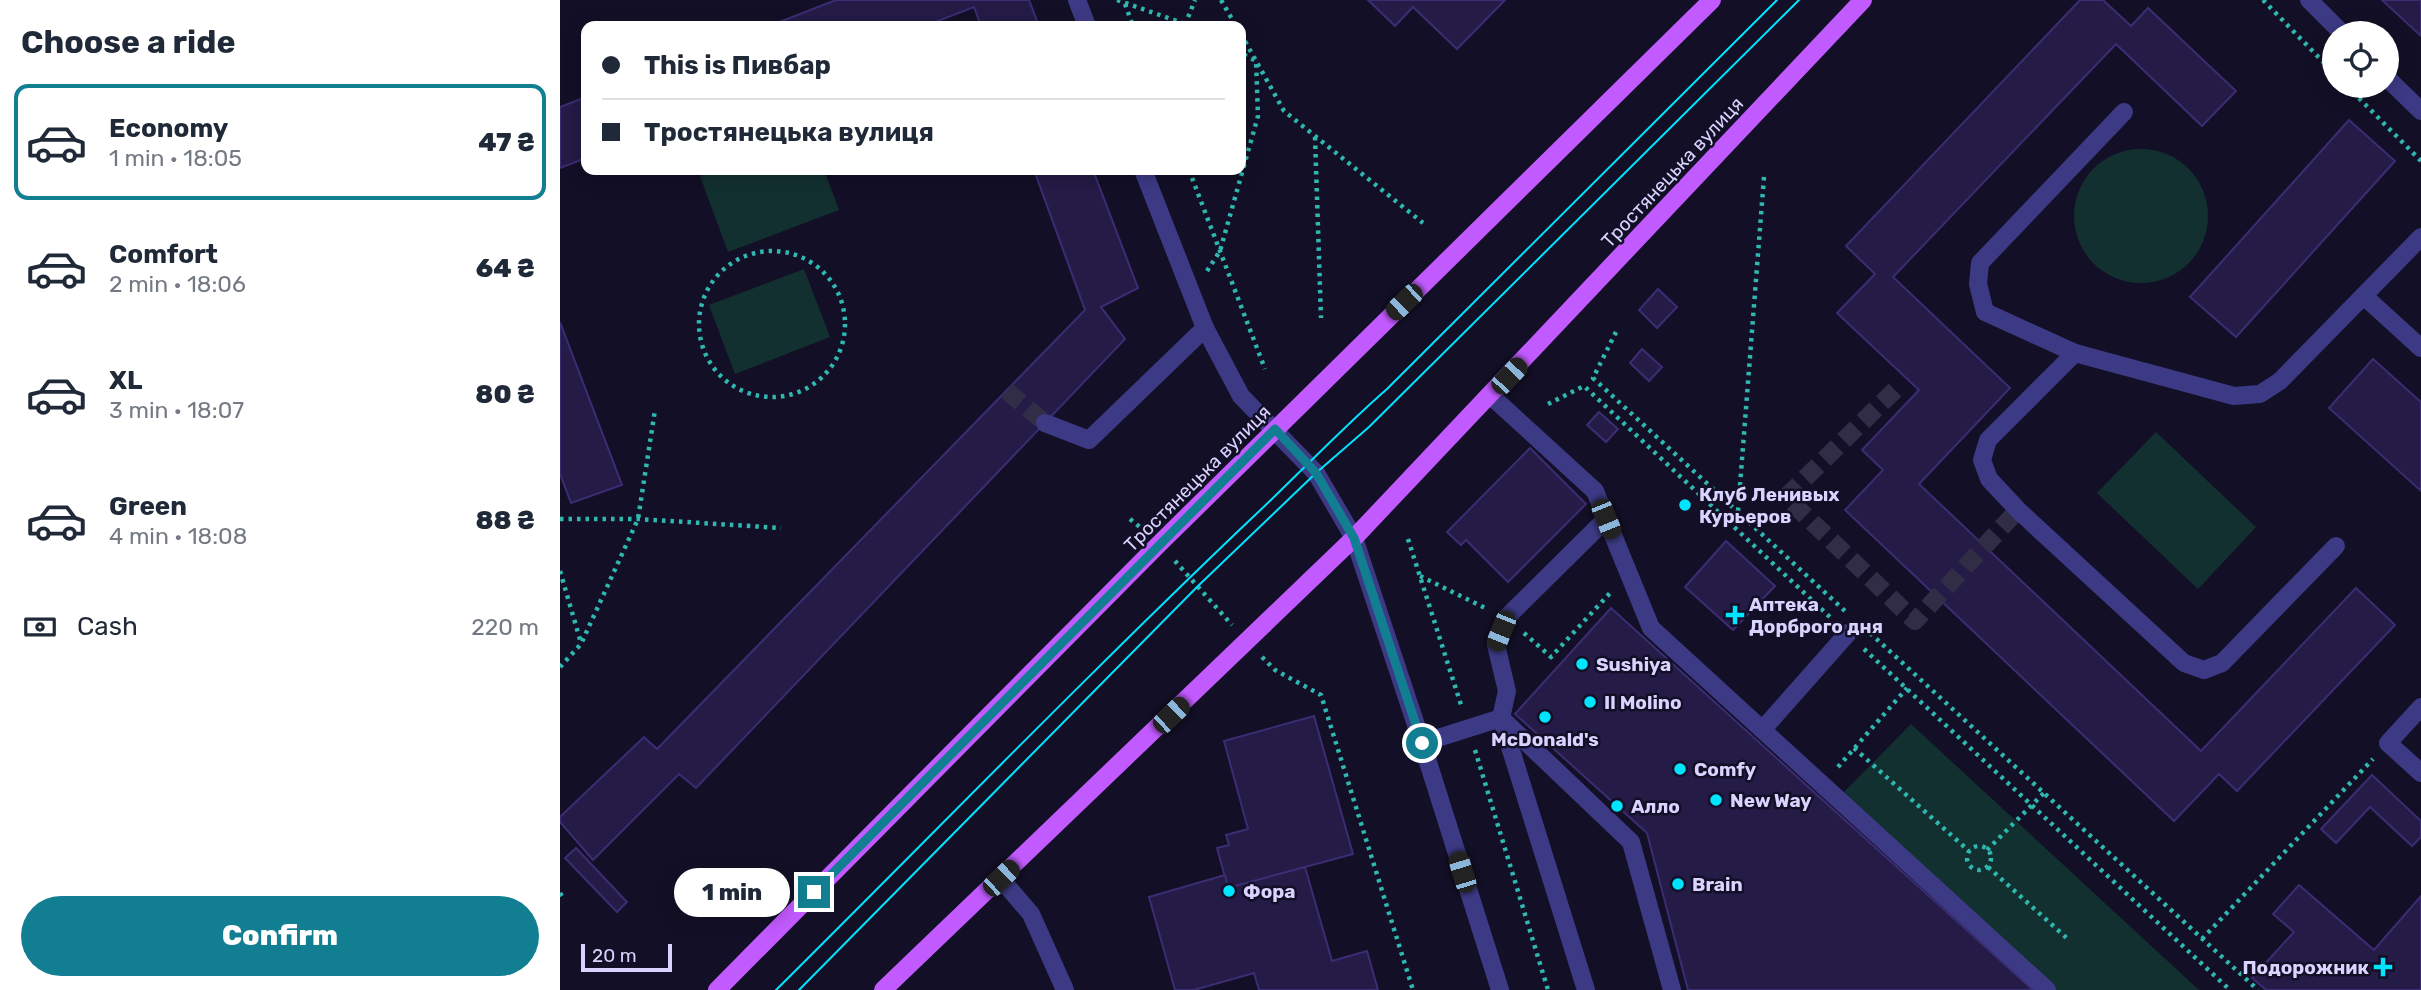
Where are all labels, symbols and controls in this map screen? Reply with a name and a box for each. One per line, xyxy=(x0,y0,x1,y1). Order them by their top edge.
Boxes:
map controls xyxy=(2322,21,2399,98)
button: locate xyxy=(2322,21,2399,98)
text: Choose a ride xyxy=(21,23,235,61)
text: This is Пивбар xyxy=(644,50,831,81)
street label: Тростянецька вулиця xyxy=(1597,92,1748,253)
icon: car xyxy=(25,111,88,174)
text: Economy xyxy=(109,113,228,144)
text: Тростянецька вулиця xyxy=(644,117,934,148)
text: 47 ₴ xyxy=(478,127,535,158)
text: 1 min · 18:05 xyxy=(109,144,242,172)
icon: car xyxy=(25,237,88,300)
text: Comfort xyxy=(109,239,218,270)
text: 64 ₴ xyxy=(476,253,535,284)
text: 2 min · 18:06 xyxy=(109,270,246,298)
car xyxy=(1382,280,1427,324)
car xyxy=(1487,353,1532,399)
icon: car xyxy=(25,363,88,426)
text: XL xyxy=(109,365,142,396)
text: 80 ₴ xyxy=(475,379,535,410)
text: 3 min · 18:07 xyxy=(109,396,244,424)
street label: Тростянецька вулиця xyxy=(1119,400,1275,556)
place label: Клуб Ленивых Курьеров xyxy=(1699,483,1840,528)
icon: car xyxy=(25,489,88,552)
text: Green xyxy=(109,491,187,522)
car xyxy=(1589,496,1624,542)
marker: Клуб Ленивых Курьеров xyxy=(1677,497,1693,513)
text: 88 ₴ xyxy=(475,505,535,536)
text: 4 min · 18:08 xyxy=(109,522,247,550)
place label: Аптека Дорброго дня xyxy=(1749,593,1883,638)
marker: Аптека Дорброго дня xyxy=(1727,607,1743,623)
icon: cash xyxy=(21,608,59,646)
car xyxy=(1484,608,1519,654)
text: Cash xyxy=(77,611,138,642)
text: 220 m xyxy=(471,613,539,641)
place label: Sushiya xyxy=(1596,653,1671,676)
marker: Sushiya xyxy=(1574,656,1590,672)
place label: Il Molino xyxy=(1604,691,1682,714)
car xyxy=(1149,693,1194,737)
marker: Il Molino xyxy=(1582,694,1598,710)
marker: McDonald's xyxy=(1537,709,1553,725)
route start xyxy=(1406,727,1438,759)
place label: McDonald's xyxy=(1491,728,1599,751)
place label: Comfy xyxy=(1694,758,1757,781)
marker: Comfy xyxy=(1672,761,1688,777)
place label: New Way xyxy=(1730,789,1812,812)
marker: New Way xyxy=(1708,792,1724,808)
place label: Алло xyxy=(1631,795,1680,818)
marker: Алло xyxy=(1609,798,1625,814)
car xyxy=(1446,849,1479,895)
car xyxy=(979,856,1024,900)
callout: 1 min xyxy=(674,868,790,917)
place label: Brain xyxy=(1692,873,1743,896)
route end xyxy=(798,876,830,908)
marker: Brain xyxy=(1670,876,1686,892)
text: 1 min xyxy=(702,878,762,906)
place label: Фора xyxy=(1243,880,1295,903)
marker: Фора xyxy=(1221,883,1237,899)
button: Confirm xyxy=(21,896,539,976)
scale bar xyxy=(581,941,672,973)
text: 20 m xyxy=(592,944,637,967)
place label: Подорожник xyxy=(2242,956,2369,979)
marker: Подорожник xyxy=(2375,959,2391,975)

